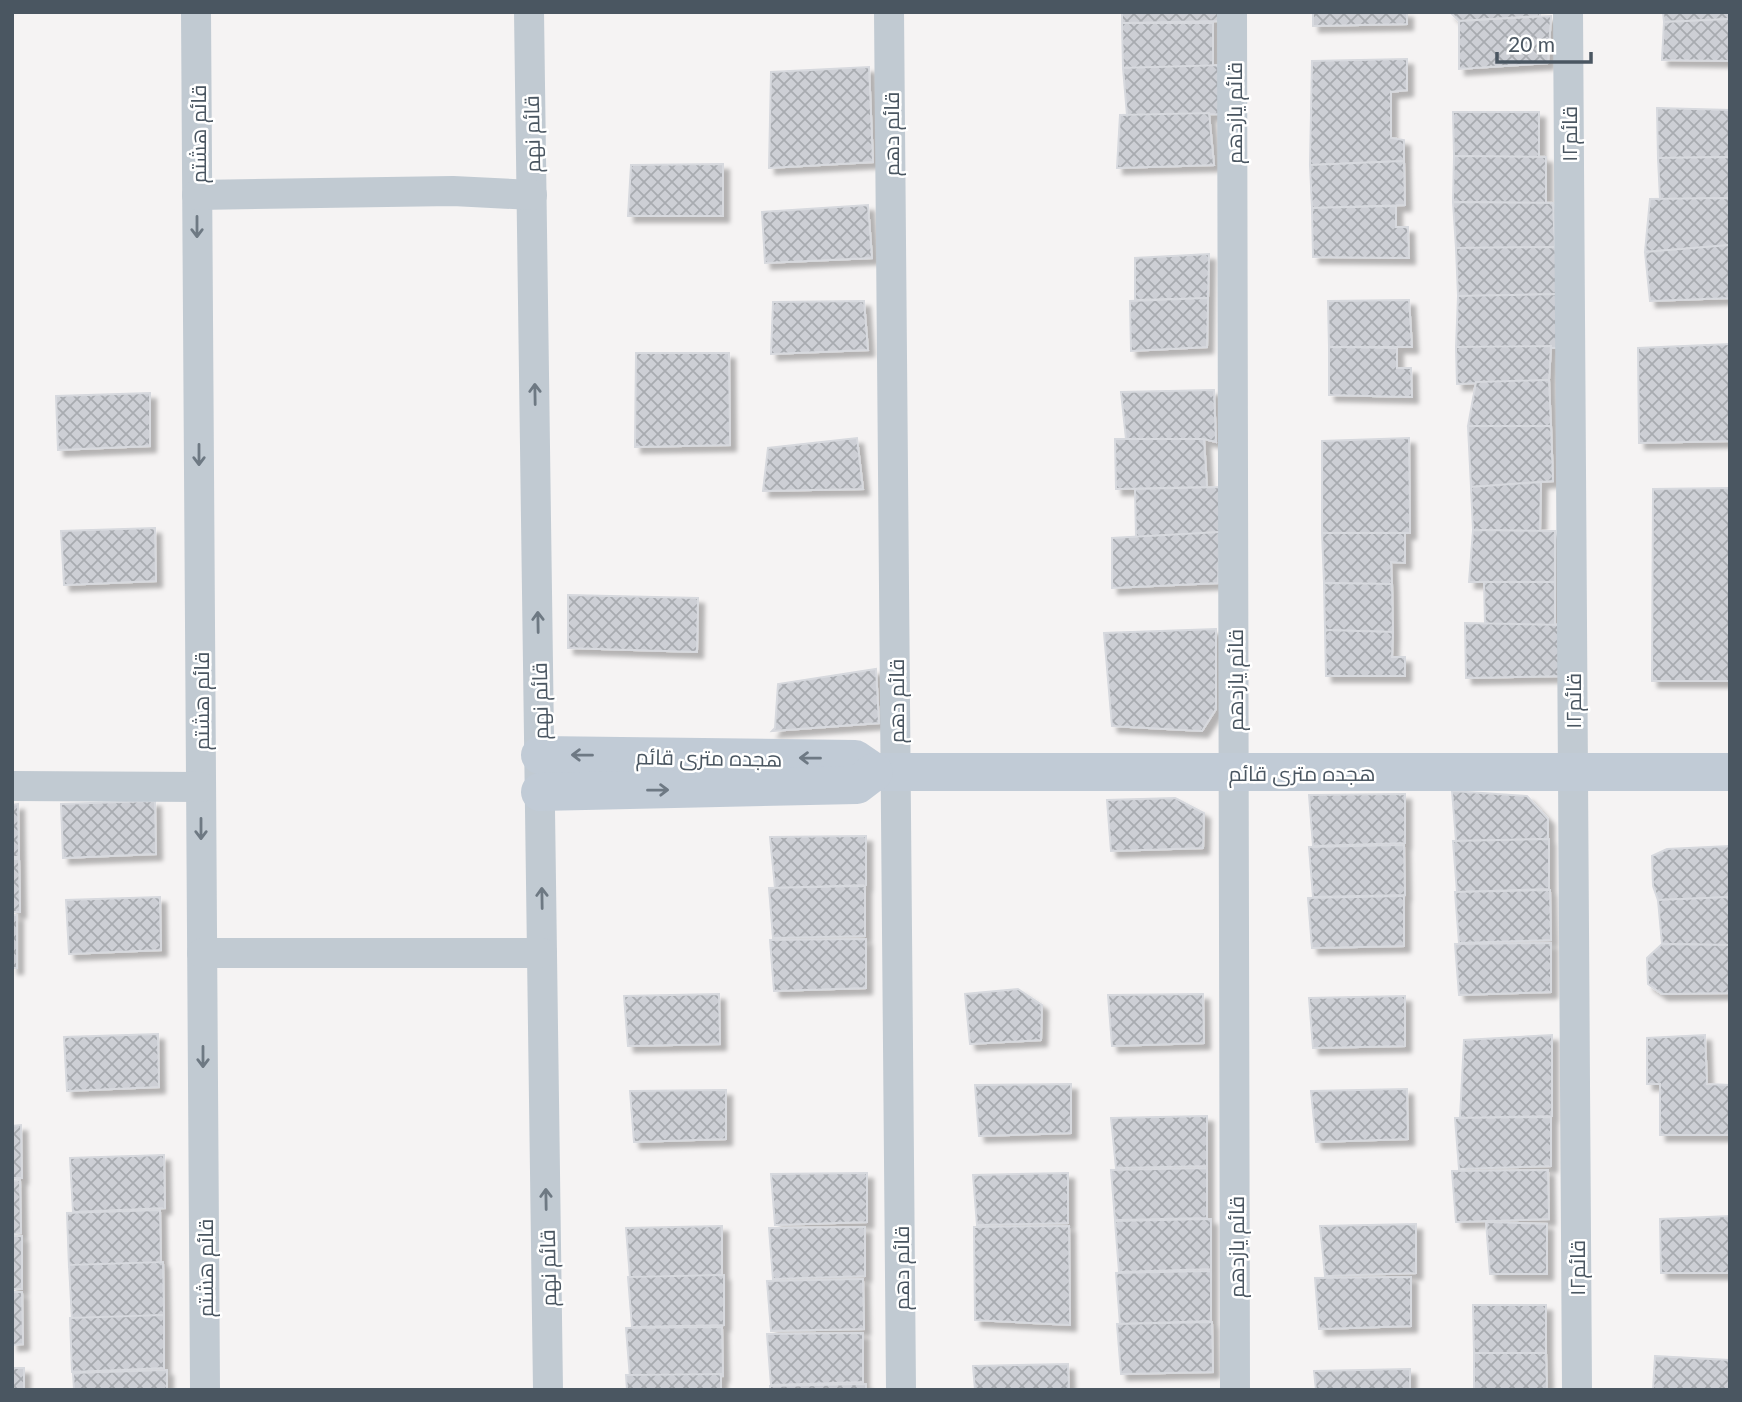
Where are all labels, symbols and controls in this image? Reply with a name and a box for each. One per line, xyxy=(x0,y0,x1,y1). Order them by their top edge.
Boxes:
scale bar xyxy=(1497,21,1592,65)
text: 20 m xyxy=(1508,31,1555,56)
street label: قائم یازدهم xyxy=(1221,62,1249,164)
street label: قائم هشتم xyxy=(185,85,213,183)
street label: قائم دهم xyxy=(878,92,906,176)
street label: قائم نهم xyxy=(518,95,547,173)
street label: قائم۱۲ xyxy=(1556,106,1584,162)
one-way arrow xyxy=(190,216,204,239)
one-way arrow xyxy=(528,383,541,406)
one-way arrow xyxy=(192,443,206,466)
one-way arrow xyxy=(531,610,545,633)
street label: قائم یازدهم xyxy=(1222,629,1250,731)
street label: قائم هشتم xyxy=(188,652,216,750)
street label: قائم دهم xyxy=(883,659,911,743)
street label: قائم نهم xyxy=(526,662,555,740)
street label: قائم۱۲ xyxy=(1560,673,1588,729)
street label: هجده متری قائم xyxy=(635,743,783,774)
one-way arrow xyxy=(571,748,594,762)
one-way arrow xyxy=(799,751,822,765)
street label: هجده متری قائم xyxy=(1229,760,1375,788)
one-way arrow xyxy=(646,783,669,796)
one-way arrow xyxy=(194,818,208,841)
one-way arrow xyxy=(535,887,548,910)
one-way arrow xyxy=(196,1045,210,1068)
one-way arrow xyxy=(539,1188,552,1211)
street label: قائم یازدهم xyxy=(1223,1196,1251,1298)
street label: قائم هشتم xyxy=(192,1219,220,1317)
street label: قائم دهم xyxy=(888,1226,916,1310)
street label: قائم نهم xyxy=(534,1229,563,1307)
street label: قائم۱۲ xyxy=(1564,1240,1592,1296)

